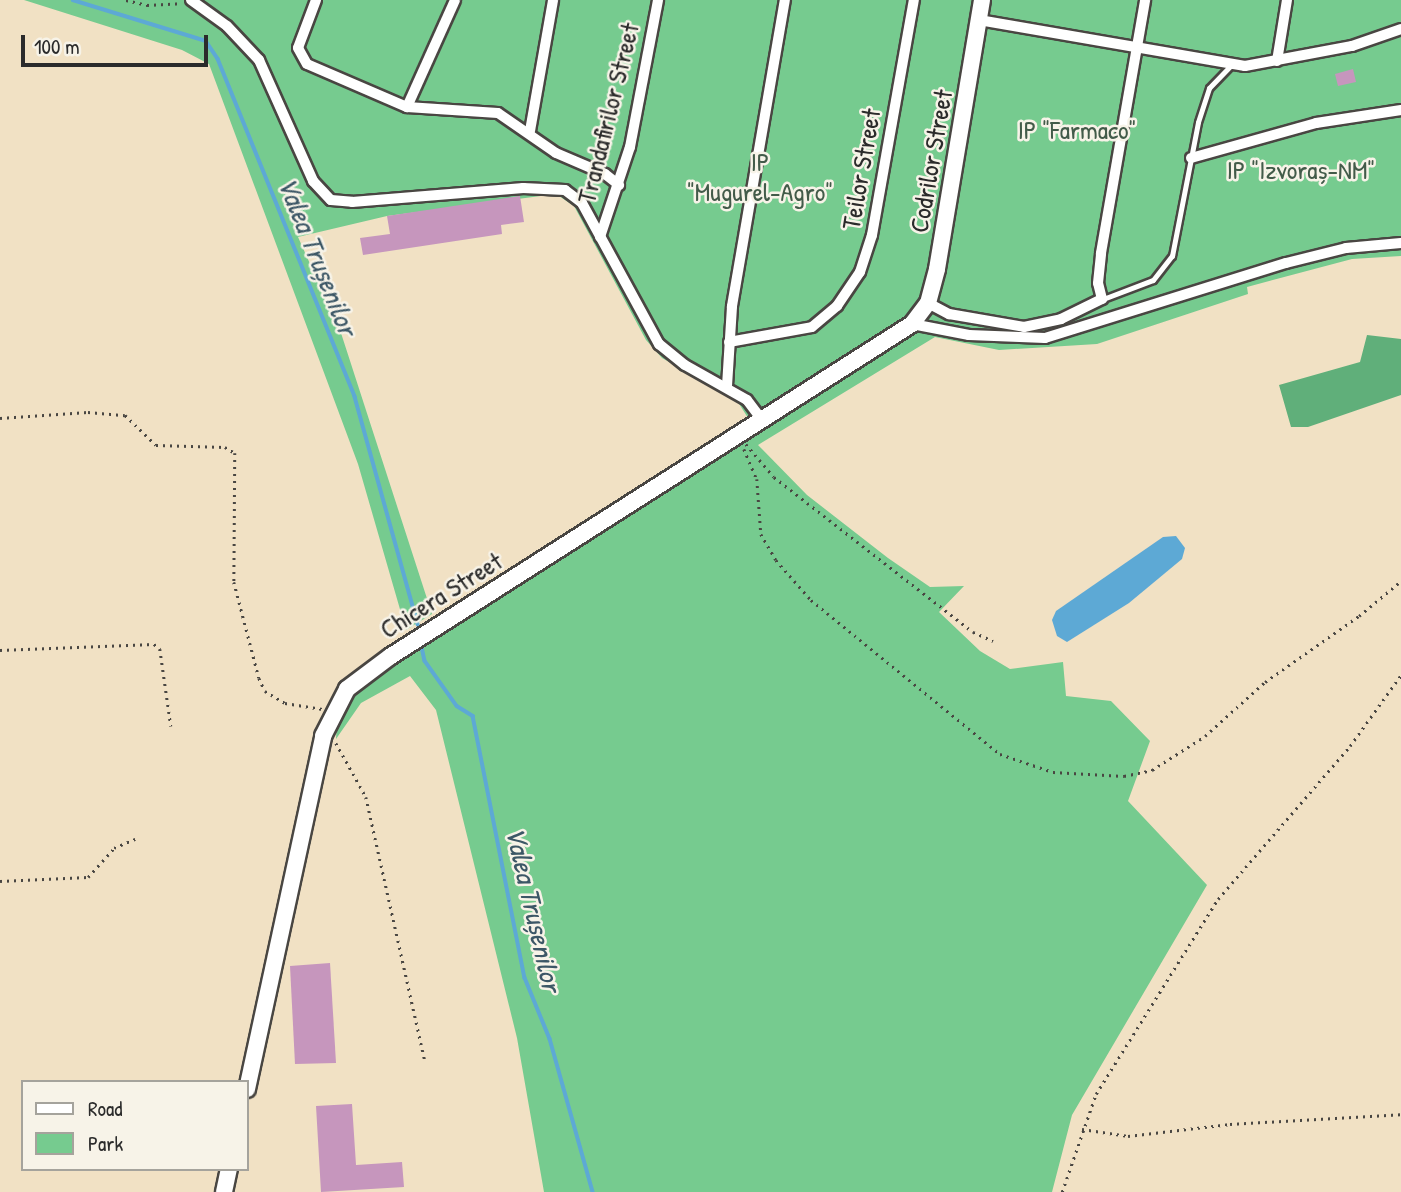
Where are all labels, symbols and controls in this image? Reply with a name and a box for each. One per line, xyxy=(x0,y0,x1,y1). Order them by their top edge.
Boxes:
street label: Trandafirilor Street xyxy=(571,20,645,206)
scale bar xyxy=(24,21,212,65)
text: 100 m xyxy=(34,32,80,61)
street label: Codrilor Street xyxy=(903,87,959,235)
street label: Teilor Street xyxy=(835,106,887,232)
park label: IP "Farmaco" xyxy=(1018,114,1136,146)
park label: IP "Mugurel-Agro" xyxy=(687,146,833,208)
park label: IP "Izvoraș-NM" xyxy=(1227,154,1375,186)
water label: Valea Trușenilor xyxy=(271,172,365,340)
street label: Chicera Street xyxy=(374,545,508,645)
water label: Valea Trușenilor xyxy=(499,823,569,995)
legend xyxy=(21,1080,248,1171)
text: Road xyxy=(88,1094,122,1123)
text: Park xyxy=(88,1129,123,1158)

